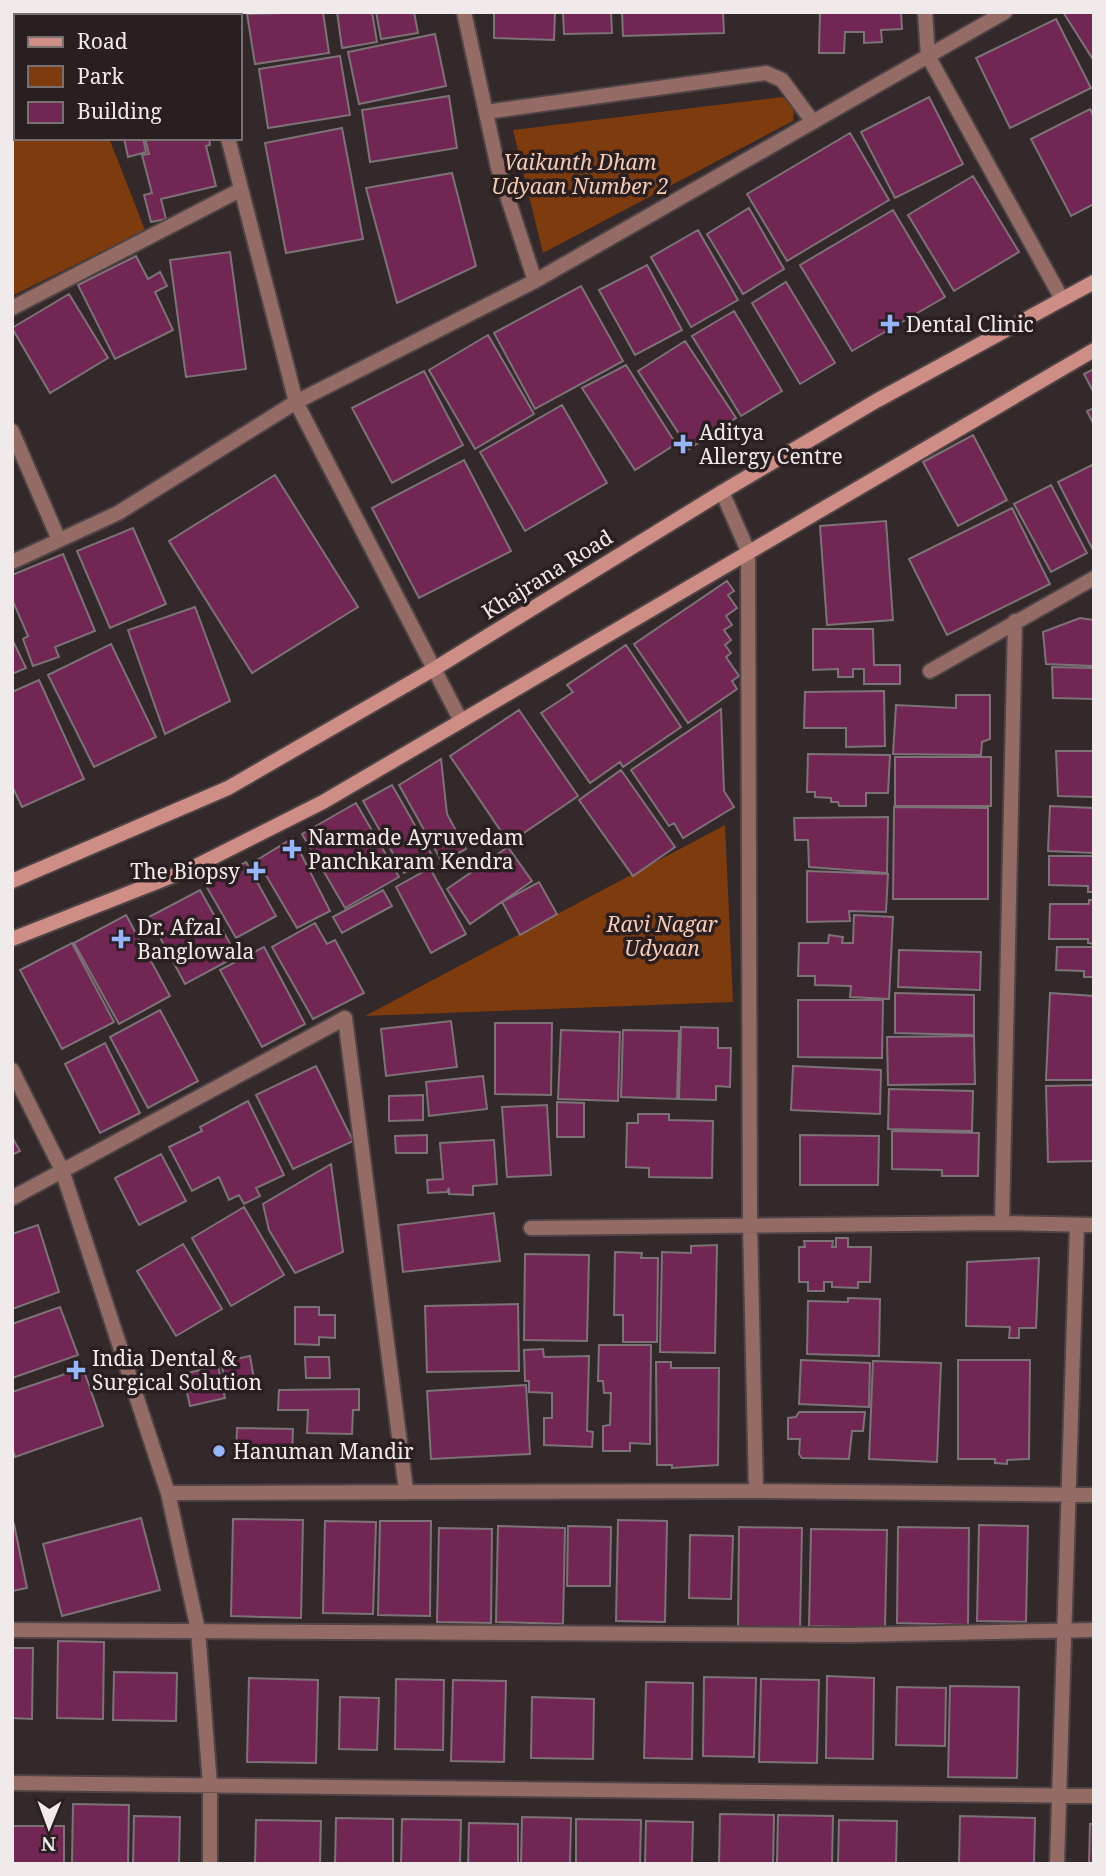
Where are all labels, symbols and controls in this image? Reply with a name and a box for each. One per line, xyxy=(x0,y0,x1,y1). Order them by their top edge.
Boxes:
legend xyxy=(14,14,242,140)
text: Road xyxy=(77,27,128,55)
text: Park xyxy=(77,62,124,90)
text: Building xyxy=(77,97,162,125)
park label: Vaikunth Dham Udyaan Number 2 xyxy=(491,148,669,200)
place label: Dental Clinic xyxy=(906,310,1034,338)
marker: Dental Clinic xyxy=(880,314,900,334)
place label: Aditya Allergy Centre xyxy=(699,418,843,470)
marker: Aditya Allergy Centre xyxy=(673,434,693,454)
street label: Khajrana Road xyxy=(476,523,618,625)
place label: Narmade Ayruvedam Panchkaram Kendra xyxy=(308,823,524,875)
marker: Narmade Ayruvedam Panchkaram Kendra xyxy=(282,839,302,859)
place label: The Biopsy xyxy=(130,857,240,885)
marker: The Biopsy xyxy=(246,861,266,881)
park label: Ravi Nagar Udyaan xyxy=(605,910,718,962)
place label: Dr. Afzal Banglowala xyxy=(137,913,254,965)
marker: Dr. Afzal Banglowala xyxy=(111,929,131,949)
place label: India Dental & Surgical Solution xyxy=(92,1344,262,1396)
marker: India Dental & Surgical Solution xyxy=(66,1360,86,1380)
place label: Hanuman Mandir xyxy=(233,1437,414,1465)
marker: Hanuman Mandir xyxy=(211,1443,227,1459)
north arrow xyxy=(14,1792,84,1862)
text: N xyxy=(41,1831,56,1857)

